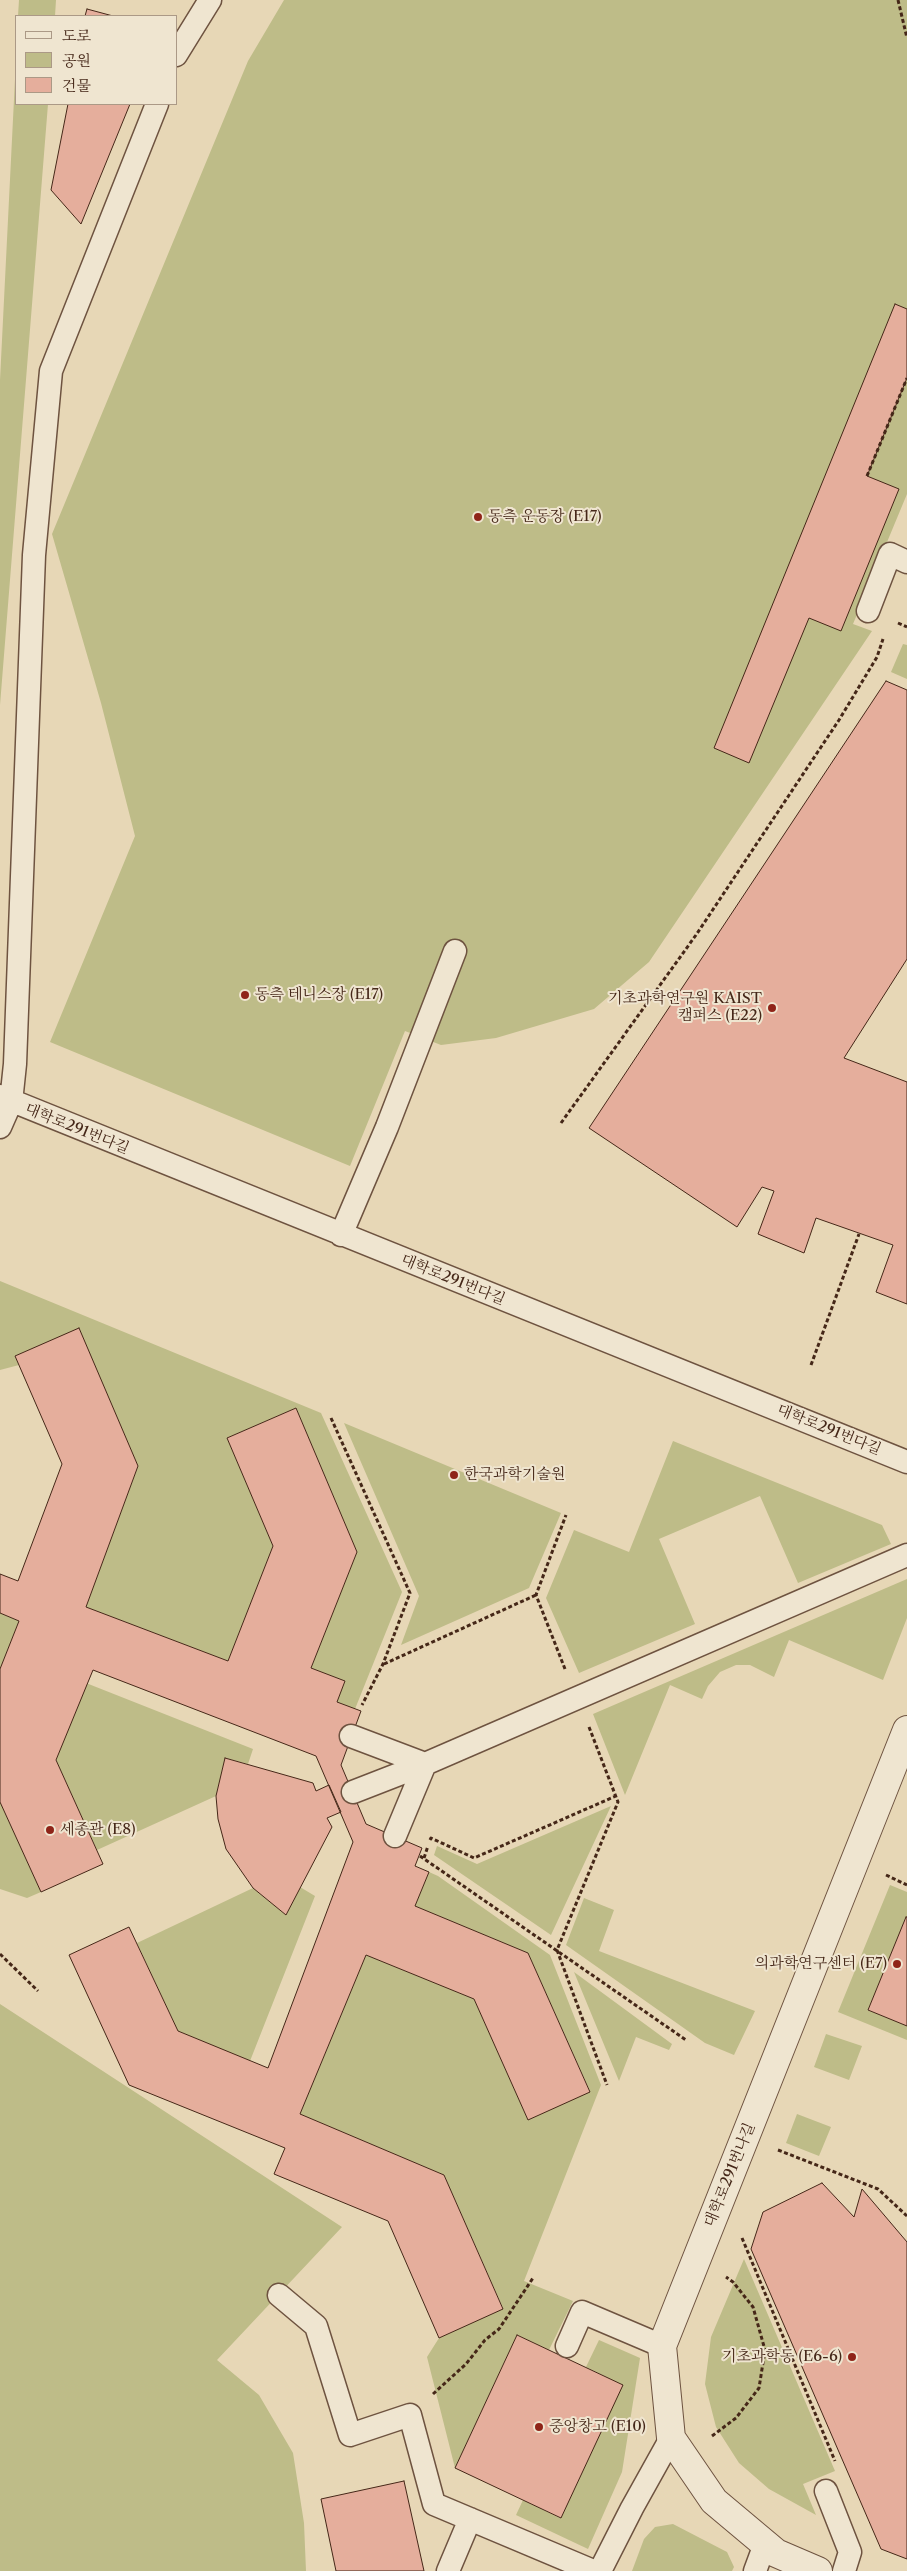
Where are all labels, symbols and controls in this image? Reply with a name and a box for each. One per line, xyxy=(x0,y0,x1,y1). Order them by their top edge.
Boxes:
legend xyxy=(15,15,178,105)
text: 도로 xyxy=(62,26,91,45)
text: 공원 xyxy=(62,51,91,70)
text: 건물 xyxy=(62,76,91,95)
place label: 동측 운동장 (E17) xyxy=(488,508,602,526)
marker: 동측 운동장 (E17) xyxy=(472,511,484,523)
place label: 동측 테니스장 (E17) xyxy=(255,986,383,1004)
marker: 동측 테니스장 (E17) xyxy=(239,989,251,1001)
place label: 기초과학연구원 KAIST 캠퍼스 (E22) xyxy=(608,990,762,1025)
marker: 기초과학연구원 KAIST 캠퍼스 (E22) xyxy=(766,1002,778,1014)
street label: 대학로291번다길 xyxy=(22,1100,132,1158)
street label: 대학로291번다길 xyxy=(398,1251,508,1309)
street label: 대학로291번다길 xyxy=(774,1401,884,1459)
place label: 한국과학기술원 xyxy=(464,1466,565,1484)
marker: 한국과학기술원 xyxy=(448,1469,460,1481)
place label: 세종관 (E8) xyxy=(60,1821,136,1839)
marker: 세종관 (E8) xyxy=(44,1824,56,1836)
place label: 의과학연구센터 (E7) xyxy=(755,1955,887,1973)
marker: 의과학연구센터 (E7) xyxy=(891,1958,903,1970)
street label: 대학로291번나길 xyxy=(701,2120,759,2230)
place label: 기초과학동 (E6-6) xyxy=(722,2348,842,2366)
marker: 기초과학동 (E6-6) xyxy=(846,2351,858,2363)
place label: 중앙창고 (E10) xyxy=(549,2418,646,2436)
marker: 중앙창고 (E10) xyxy=(533,2421,545,2433)

